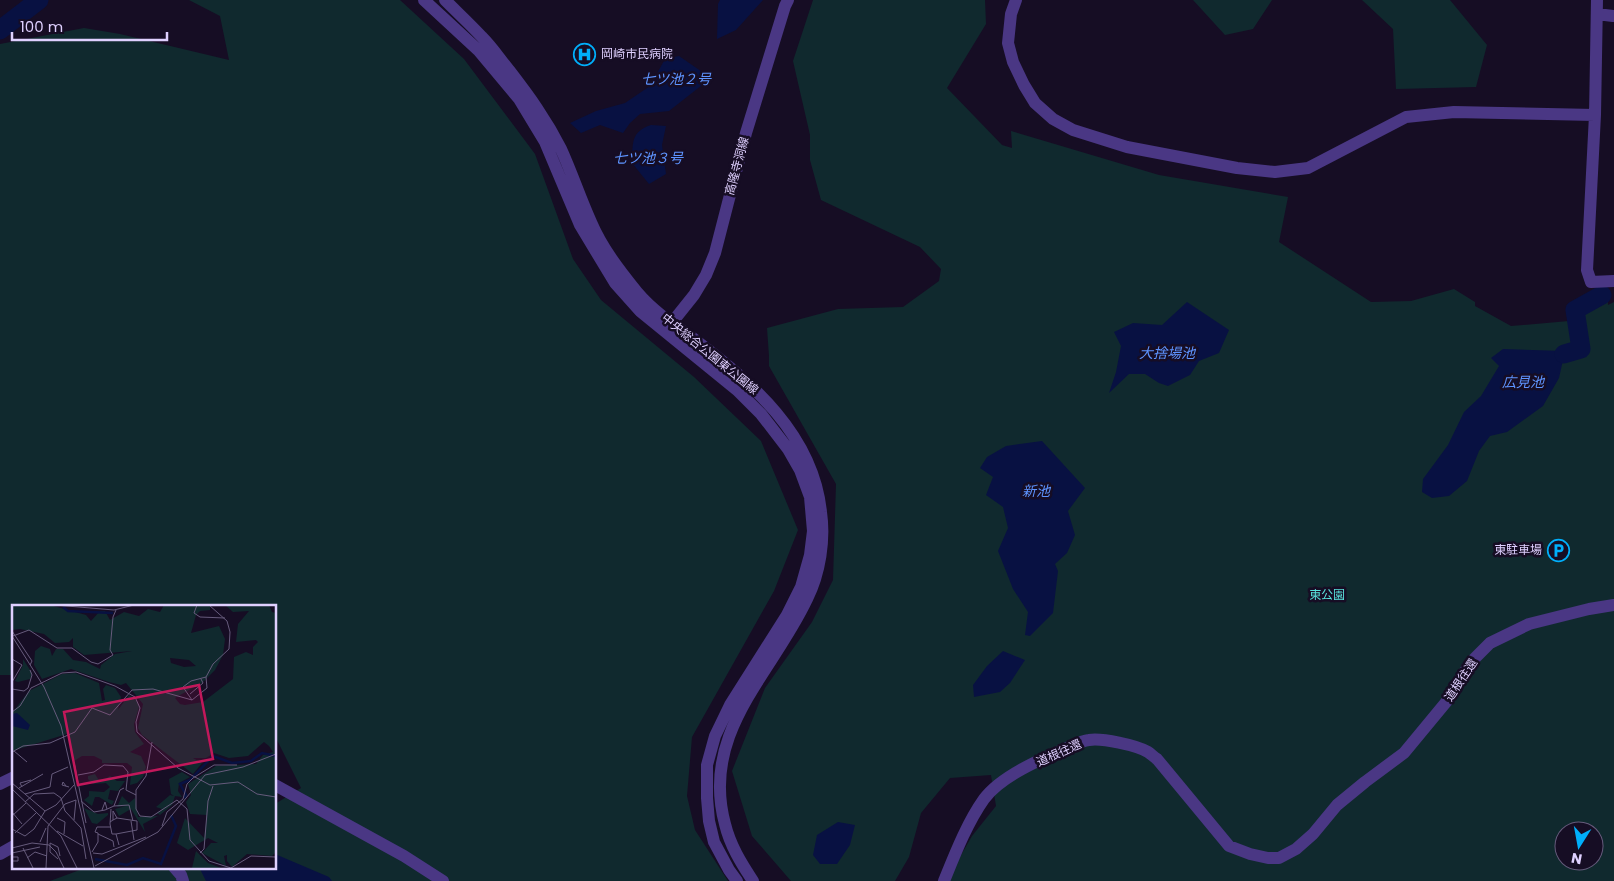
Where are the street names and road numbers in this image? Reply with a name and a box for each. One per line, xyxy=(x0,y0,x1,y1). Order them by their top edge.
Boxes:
street label: 高隆寺洞線 xyxy=(721,135,752,197)
street label: 中央総合公園東公園線 xyxy=(658,309,762,398)
street label: 道根往還 xyxy=(1440,655,1481,704)
street label: 道根往還 xyxy=(1033,735,1084,770)

